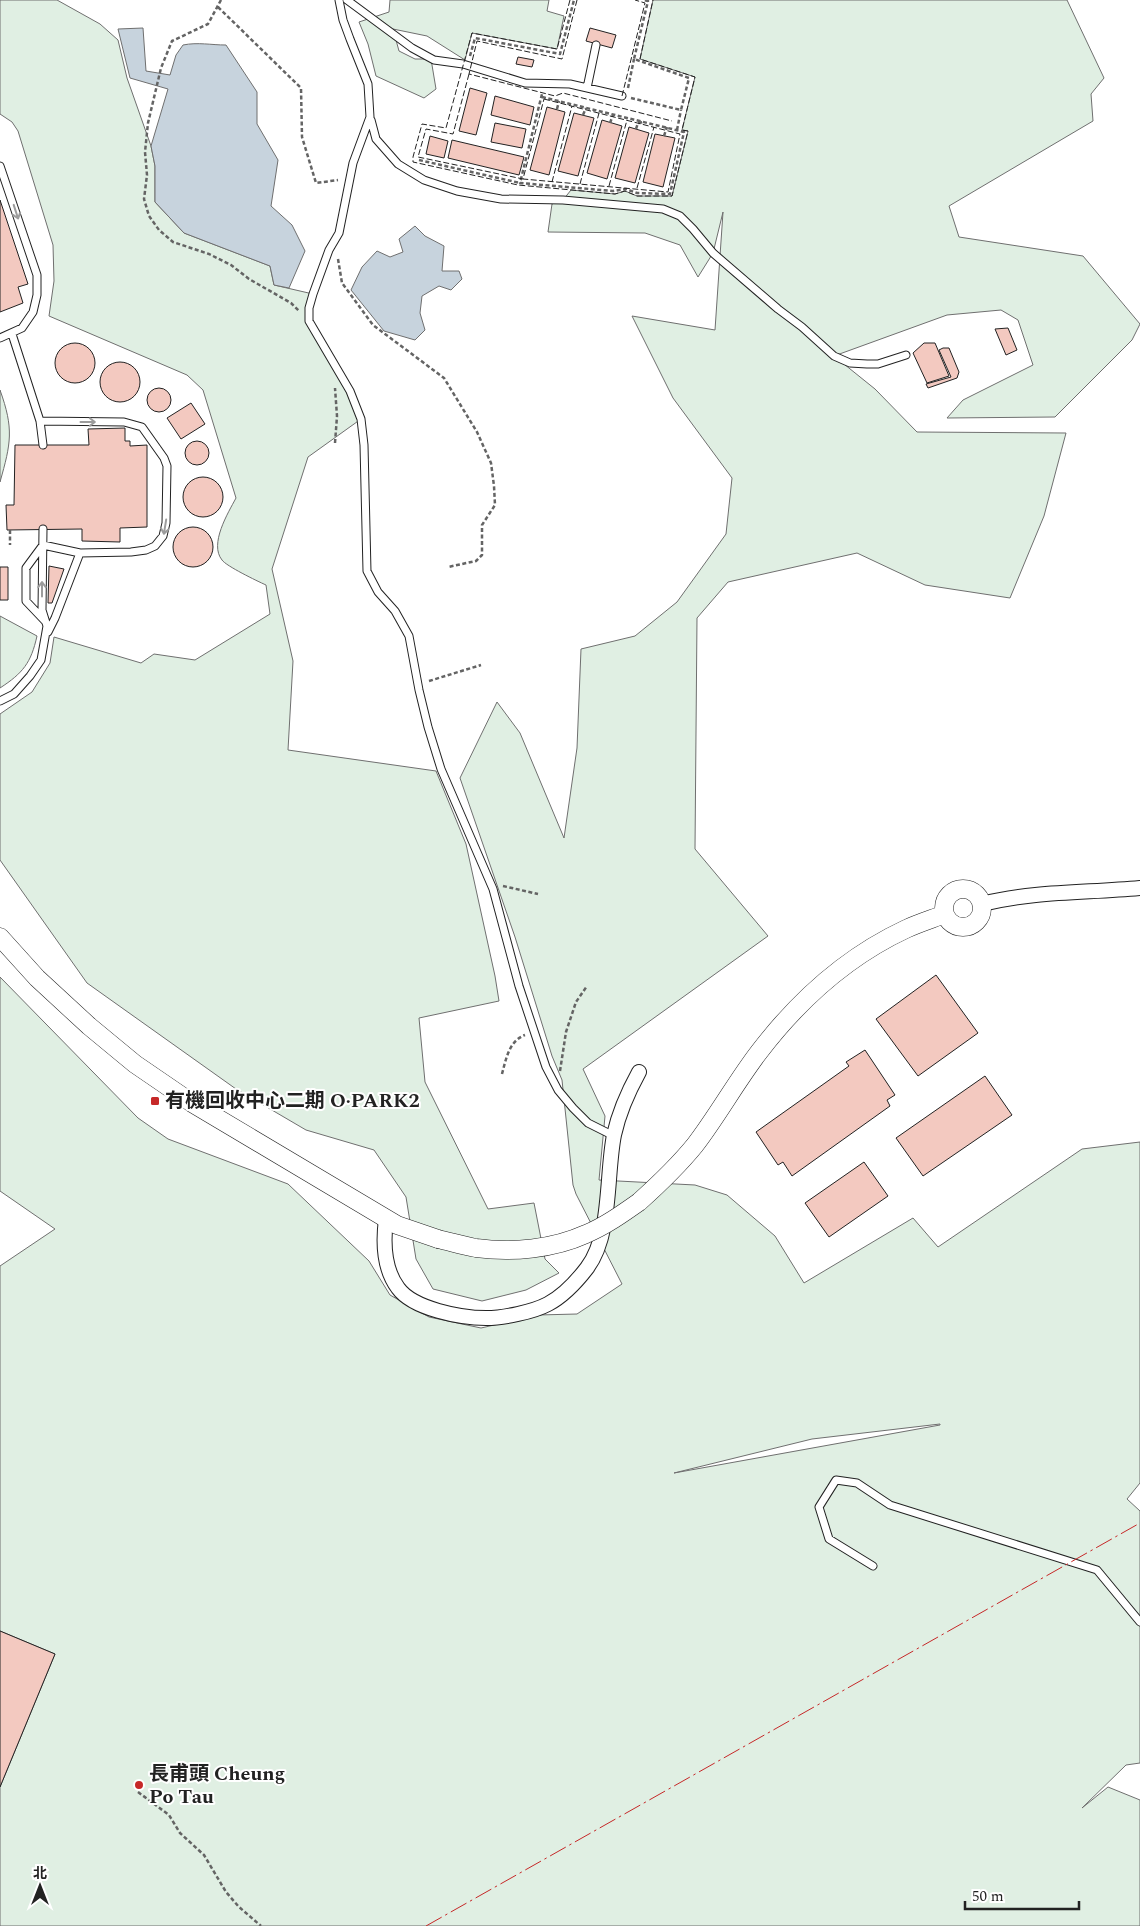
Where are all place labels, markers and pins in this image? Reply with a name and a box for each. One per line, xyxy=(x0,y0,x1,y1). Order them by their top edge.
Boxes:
place label: 有機回收中心二期 O·PARK2 xyxy=(165,1086,420,1116)
marker: 有機回收中心二期 O·PARK2 xyxy=(149,1095,161,1107)
place label: 長甫頭 Cheung Po Tau xyxy=(149,1759,285,1812)
marker: 長甫頭 Cheung Po Tau xyxy=(133,1779,145,1791)

